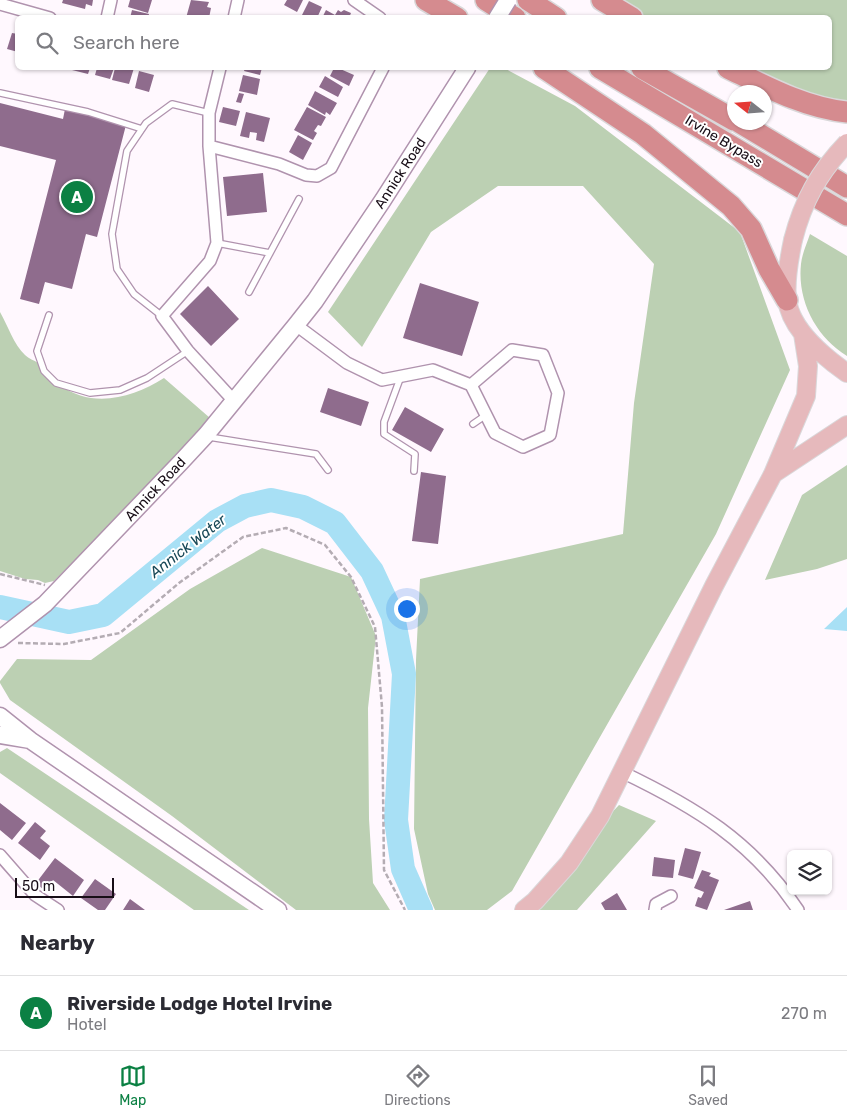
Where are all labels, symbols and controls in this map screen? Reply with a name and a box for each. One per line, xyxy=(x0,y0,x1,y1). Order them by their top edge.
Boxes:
search box xyxy=(15,15,832,70)
icon: search xyxy=(33,29,61,57)
text: Search here xyxy=(73,31,180,54)
north arrow xyxy=(727,85,772,130)
street label: Irvine Bypass xyxy=(682,112,766,171)
street label: Annick Road xyxy=(371,135,430,212)
pin: A xyxy=(61,178,93,216)
street label: Annick Road xyxy=(121,454,189,525)
water label: Annick Water xyxy=(145,510,231,582)
your location xyxy=(394,596,420,622)
map controls xyxy=(787,850,832,895)
button: layers xyxy=(787,850,832,895)
scale bar xyxy=(15,875,114,898)
text: 50 m xyxy=(22,878,55,895)
text: Nearby xyxy=(20,930,95,955)
text: Riverside Lodge Hotel Irvine xyxy=(67,992,332,1015)
text: A xyxy=(30,1004,42,1023)
text: 270 m xyxy=(781,1004,827,1023)
text: Hotel xyxy=(67,1015,107,1034)
tab: Map xyxy=(119,1062,147,1109)
tab: Directions xyxy=(384,1062,451,1109)
tab: Saved xyxy=(688,1062,728,1109)

